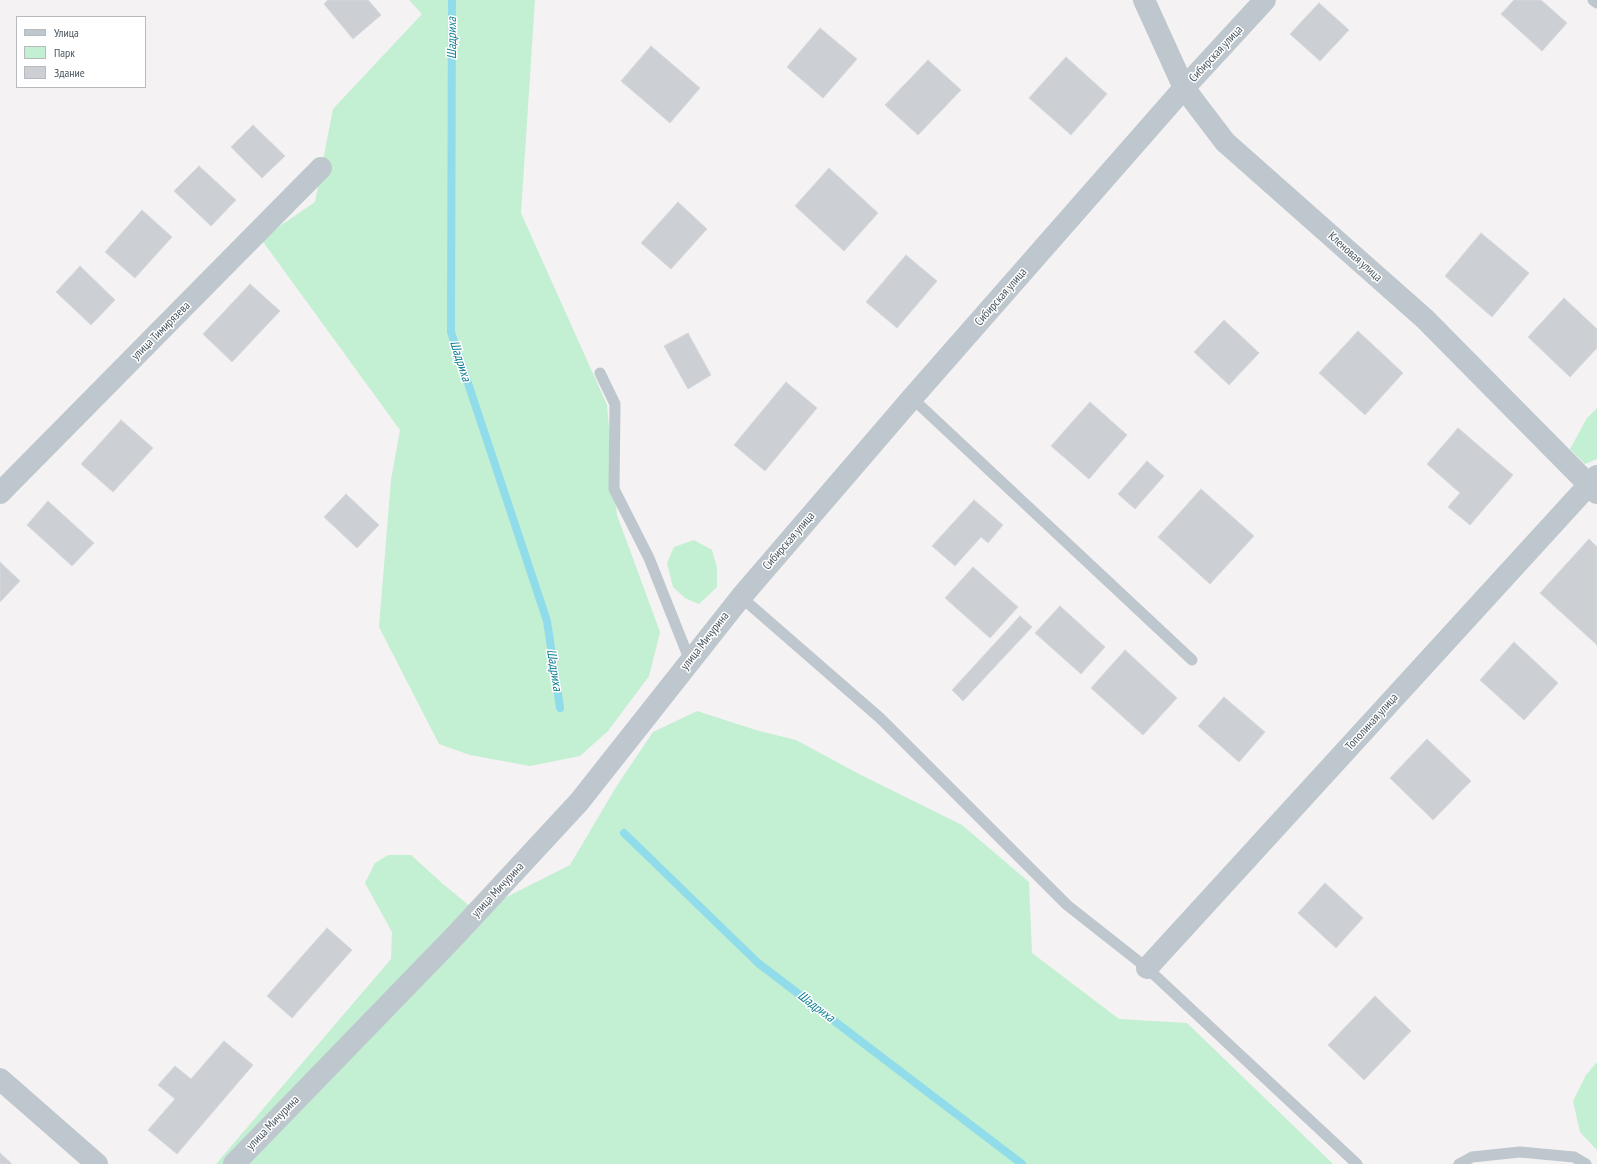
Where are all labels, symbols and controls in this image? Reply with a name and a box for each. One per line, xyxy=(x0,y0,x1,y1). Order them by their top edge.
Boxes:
legend xyxy=(16,16,146,88)
water label: Шадриха xyxy=(444,17,460,59)
street label: Сибирская улица xyxy=(1186,23,1246,85)
text: Улица xyxy=(54,25,79,40)
text: Парк xyxy=(54,45,75,60)
text: Здание xyxy=(54,65,85,80)
street label: Кленовая улица xyxy=(1325,229,1385,285)
street label: Сибирская улица xyxy=(972,265,1030,329)
street label: улица Тимирязева xyxy=(129,299,193,363)
water label: Шадриха xyxy=(446,339,474,383)
street label: Сибирская улица xyxy=(760,509,818,573)
street label: улица Мичурина xyxy=(678,609,732,673)
water label: Шадриха xyxy=(543,648,565,692)
street label: Тополиная улица xyxy=(1343,691,1401,753)
street label: улица Мичурина xyxy=(469,860,527,920)
water label: Шадриха xyxy=(795,988,837,1026)
street label: улица Мичурина xyxy=(244,1093,302,1153)

